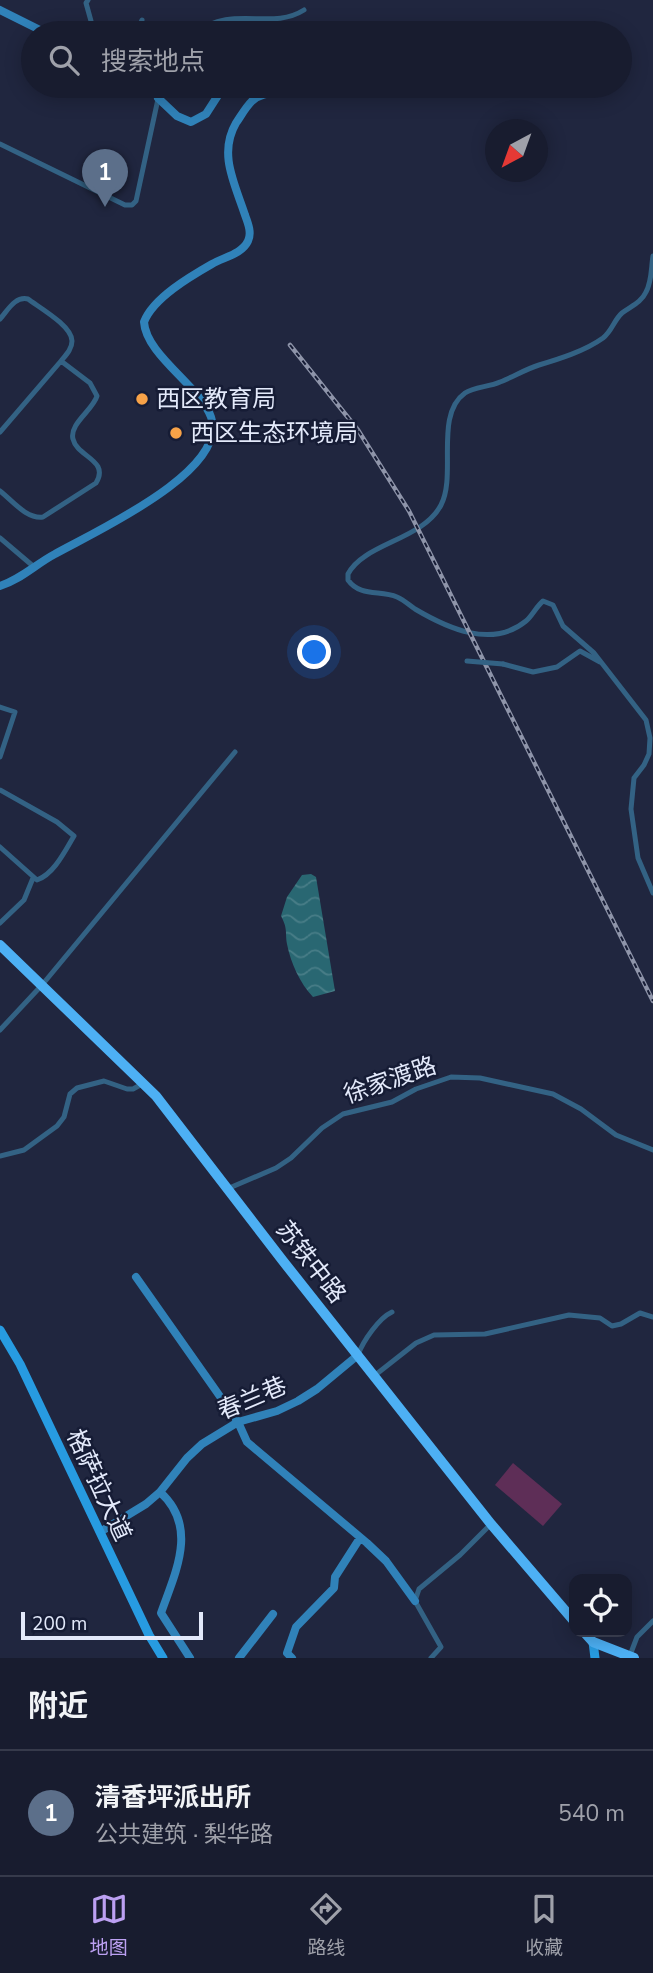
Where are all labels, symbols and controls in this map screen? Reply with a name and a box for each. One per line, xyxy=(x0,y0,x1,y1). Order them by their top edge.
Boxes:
search box xyxy=(21,21,632,98)
icon: search xyxy=(45,41,83,79)
text: 搜索地点 xyxy=(101,44,205,79)
north arrow xyxy=(485,119,548,182)
pin: 1 xyxy=(82,149,128,207)
place label: 西区教育局 xyxy=(156,383,276,415)
marker: 西区教育局 xyxy=(134,391,150,407)
place label: 西区生态环境局 xyxy=(190,417,358,449)
marker: 西区生态环境局 xyxy=(168,425,184,441)
your location xyxy=(297,635,331,669)
street label: 徐家渡路 xyxy=(339,1049,441,1111)
street label: 苏铁中路 xyxy=(269,1214,353,1310)
street label: 春兰巷 xyxy=(213,1369,291,1427)
street label: 格萨拉大道 xyxy=(59,1424,139,1546)
map controls xyxy=(569,1574,632,1637)
button: locate xyxy=(569,1574,632,1637)
scale bar xyxy=(21,1609,203,1641)
text: 200 m xyxy=(32,1611,87,1637)
text: 附近 xyxy=(28,1686,88,1727)
text: 清香坪派出所 xyxy=(95,1780,251,1815)
text: 1 xyxy=(44,1798,58,1829)
text: 540 m xyxy=(558,1798,625,1829)
text: 公共建筑 · 梨华路 xyxy=(95,1819,273,1850)
tab: 地图 xyxy=(90,1890,128,1961)
tab: 路线 xyxy=(307,1890,345,1961)
tab: 收藏 xyxy=(525,1890,563,1961)

